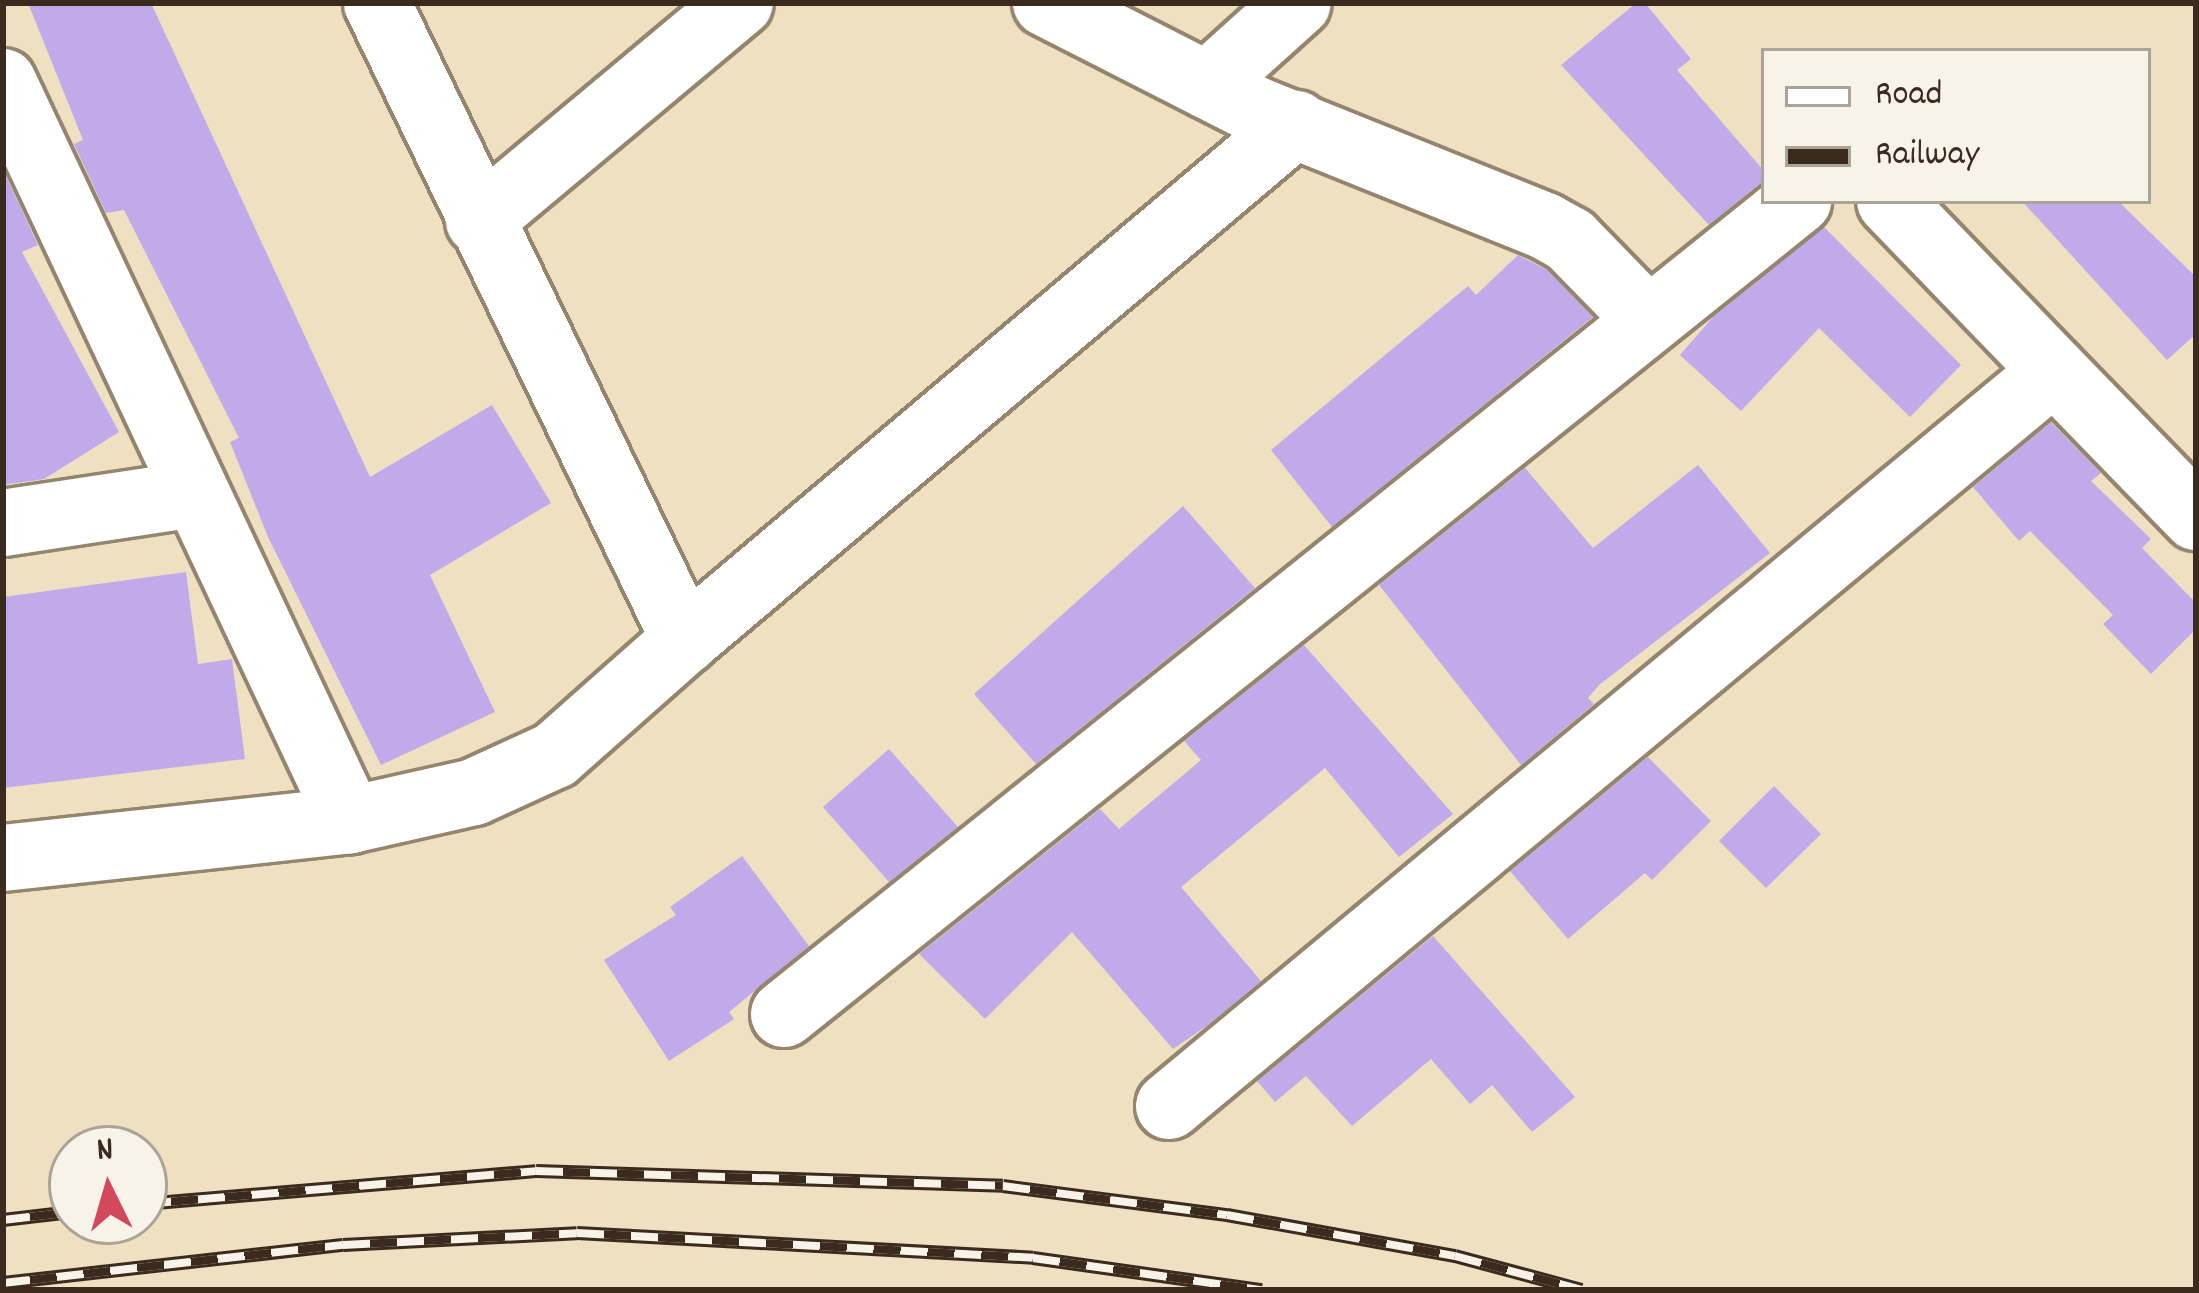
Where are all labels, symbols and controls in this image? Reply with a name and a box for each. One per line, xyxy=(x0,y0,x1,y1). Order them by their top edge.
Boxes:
legend xyxy=(1761,48,2151,204)
text: Road xyxy=(1875,70,1942,122)
text: Railway xyxy=(1875,130,1979,182)
north arrow xyxy=(48,1125,168,1245)
text: N xyxy=(95,1128,115,1176)

